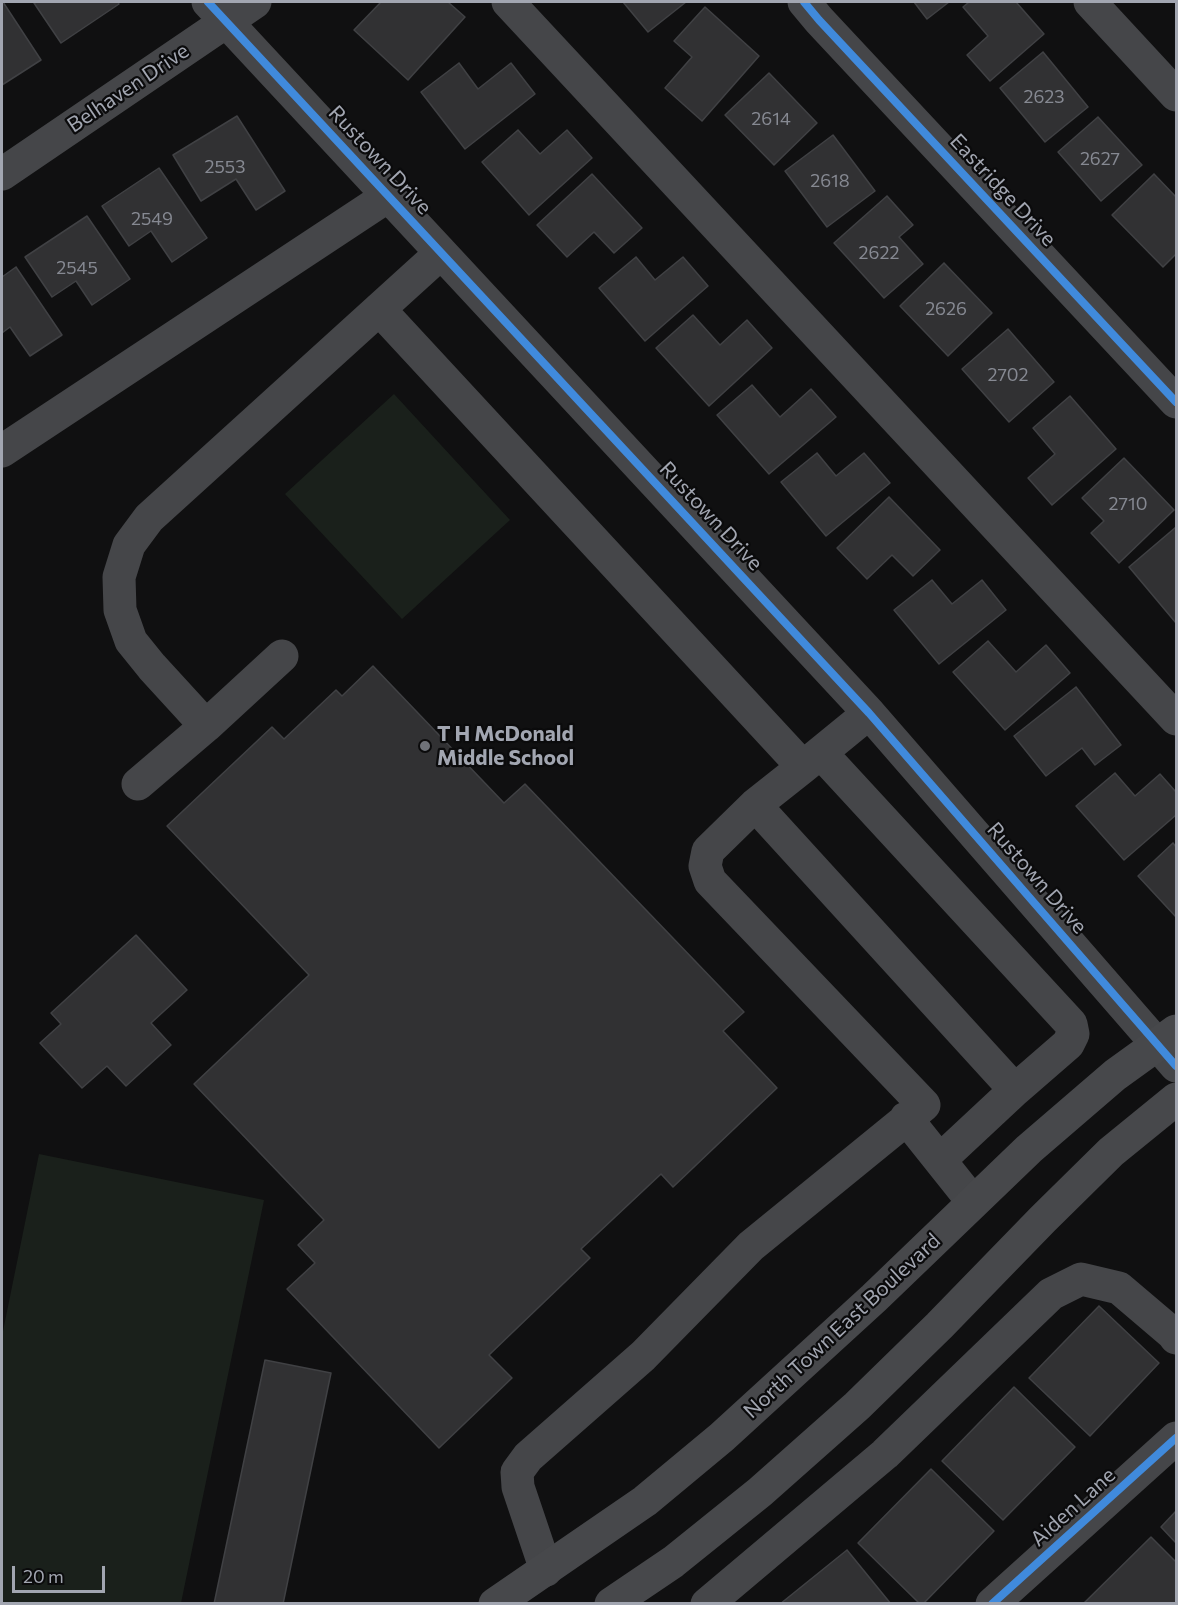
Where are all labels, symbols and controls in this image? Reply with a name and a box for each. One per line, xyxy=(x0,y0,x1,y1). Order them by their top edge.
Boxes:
street label: Belhaven Drive xyxy=(63,38,193,138)
house number: 2623 xyxy=(1023,86,1065,108)
street label: Rustown Drive xyxy=(323,100,437,220)
house number: 2614 xyxy=(751,108,791,130)
street label: Eastridge Drive xyxy=(945,129,1061,251)
house number: 2627 xyxy=(1080,148,1120,170)
house number: 2553 xyxy=(205,156,245,178)
house number: 2618 xyxy=(810,170,850,192)
house number: 2549 xyxy=(131,208,173,230)
house number: 2622 xyxy=(859,242,899,264)
house number: 2545 xyxy=(56,257,98,279)
house number: 2626 xyxy=(925,298,967,320)
house number: 2702 xyxy=(987,364,1029,386)
street label: Rustown Drive xyxy=(654,456,768,576)
house number: 2710 xyxy=(1109,493,1147,515)
place label: T H McDonald Middle School xyxy=(437,721,574,771)
marker: T H McDonald Middle School xyxy=(418,739,432,753)
street label: Rustown Drive xyxy=(982,817,1092,939)
street label: North Town East Boulevard xyxy=(738,1228,946,1424)
street label: Aiden Lane xyxy=(1025,1462,1121,1552)
scale bar xyxy=(15,1554,108,1592)
text: 20 m xyxy=(23,1565,64,1587)

